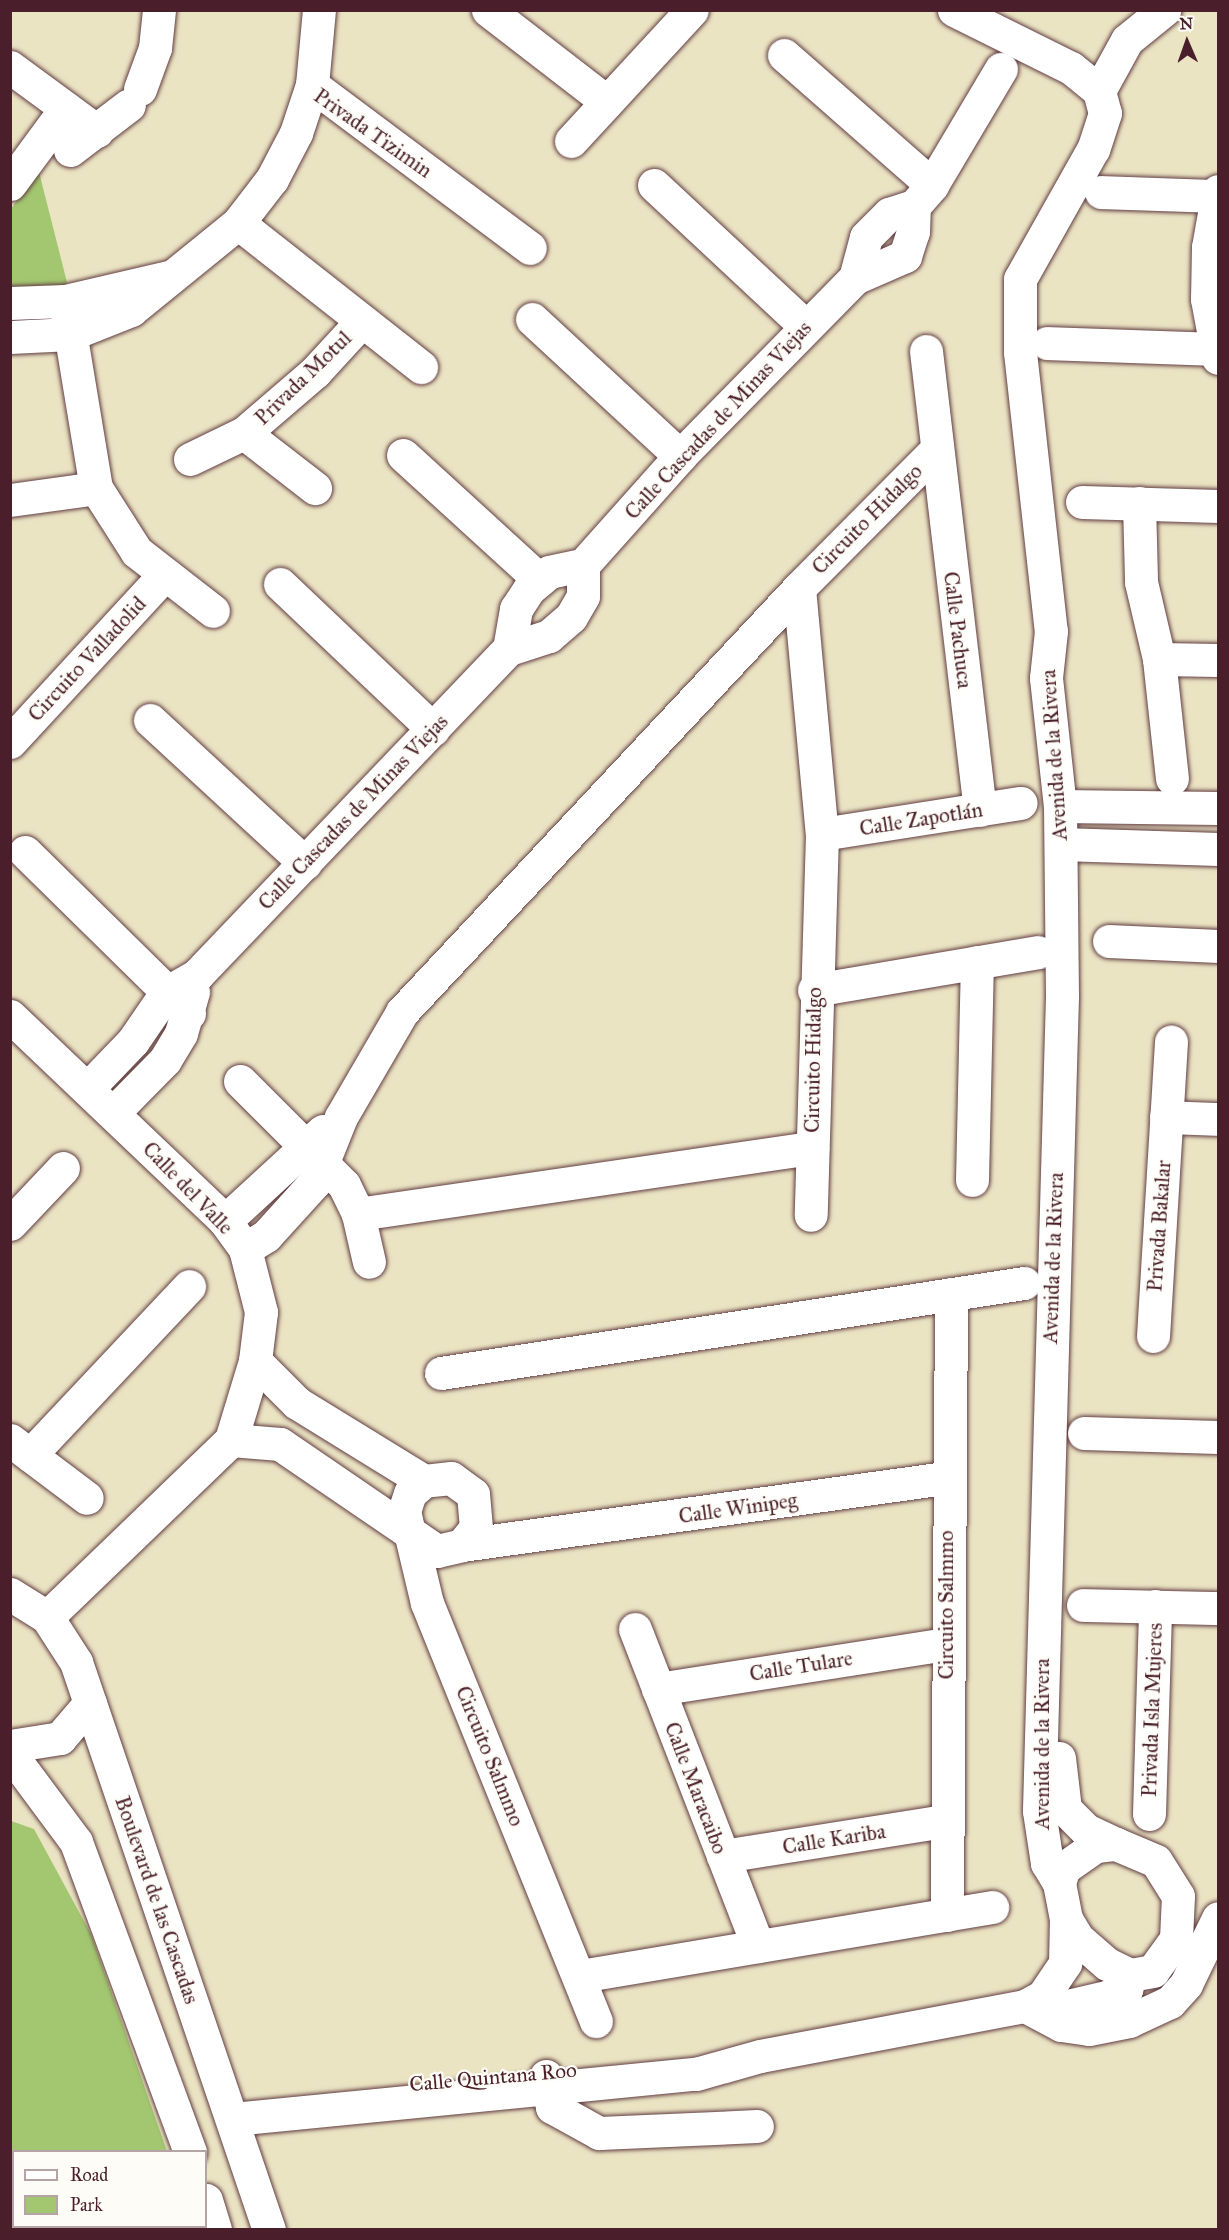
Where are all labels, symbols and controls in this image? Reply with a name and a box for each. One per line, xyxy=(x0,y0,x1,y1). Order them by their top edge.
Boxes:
north arrow xyxy=(1157,12,1217,72)
text: N xyxy=(1179,14,1193,33)
street label: Privada Tizimin xyxy=(309,83,437,183)
street label: Calle Cascadas de Minas Viejas xyxy=(619,316,817,524)
street label: Privada Motul xyxy=(249,326,357,430)
street label: Circuito Hidalgo xyxy=(807,459,927,579)
street label: Calle Pachuca xyxy=(938,570,978,690)
street label: Circuito Valladolid xyxy=(23,591,151,727)
street label: Avenida de la Rivera xyxy=(1035,669,1073,841)
street label: Calle Cascadas de Minas Viejas xyxy=(253,709,453,915)
street label: Calle Zapotlán xyxy=(858,797,984,841)
street label: Circuito Hidalgo xyxy=(799,987,827,1133)
street label: Calle del Valle xyxy=(138,1136,238,1240)
street label: Privada Bakalar xyxy=(1142,1159,1176,1293)
street label: Avenida de la Rivera xyxy=(1037,1172,1069,1344)
street label: Calle Winipeg xyxy=(677,1487,799,1529)
street label: Circuito Salmmo xyxy=(933,1531,959,1679)
street label: Privada Isla Mujeres xyxy=(1136,1622,1168,1798)
street label: Calle Tulare xyxy=(748,1645,854,1687)
street label: Avenida de la Rivera xyxy=(1029,1658,1055,1830)
street label: Circuito Salmmo xyxy=(450,1682,530,1830)
street label: Calle Maracaibo xyxy=(659,1718,733,1858)
street label: Boulevard de las Cascadas xyxy=(110,1793,204,2007)
street label: Calle Kariba xyxy=(781,1818,887,1860)
street label: Calle Quintana Roo xyxy=(408,2057,578,2097)
legend xyxy=(12,2150,207,2228)
text: Road xyxy=(70,2164,108,2186)
text: Park xyxy=(70,2194,103,2216)

